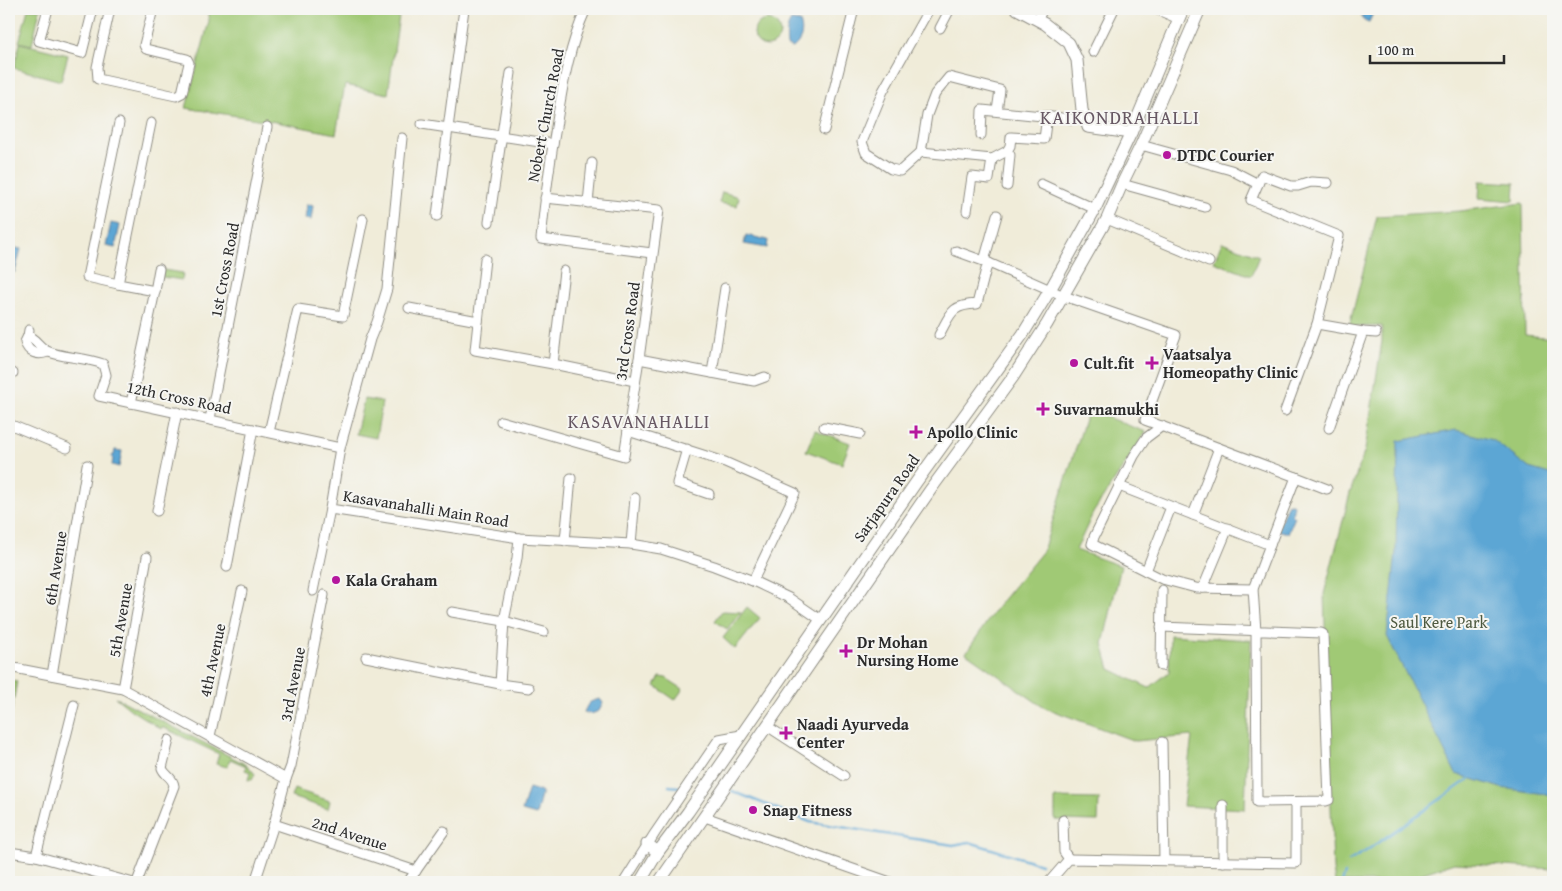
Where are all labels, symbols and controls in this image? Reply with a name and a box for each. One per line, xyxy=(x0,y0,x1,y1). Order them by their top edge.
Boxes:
scale bar xyxy=(1370,32,1503,64)
text: 100 m xyxy=(1377,39,1415,60)
street label: Nobert Church Road xyxy=(520,46,570,184)
district label: KAIKONDRAHALLI xyxy=(1040,103,1200,131)
place label: DTDC Courier xyxy=(1177,143,1275,167)
marker: DTDC Courier xyxy=(1161,149,1173,161)
street label: 1st Cross Road xyxy=(203,220,245,319)
street label: 3rd Cross Road xyxy=(608,280,646,382)
place label: Vaatsalya Homeopathy Clinic xyxy=(1163,342,1299,384)
place label: Cult.fit xyxy=(1084,351,1134,375)
marker: Vaatsalya Homeopathy Clinic xyxy=(1145,356,1159,370)
marker: Cult.fit xyxy=(1068,357,1080,369)
street label: 12th Cross Road xyxy=(124,374,234,420)
place label: Suvarnamukhi xyxy=(1054,397,1159,421)
marker: Suvarnamukhi xyxy=(1036,402,1050,416)
district label: KASAVANAHALLI xyxy=(568,408,710,435)
place label: Apollo Clinic xyxy=(927,420,1018,444)
marker: Apollo Clinic xyxy=(909,425,923,439)
street label: Sarjapura Road xyxy=(847,449,925,547)
street label: Kasavanahalli Main Road xyxy=(342,483,511,533)
street label: 6th Avenue xyxy=(37,529,73,607)
place label: Kala Graham xyxy=(346,568,438,592)
marker: Kala Graham xyxy=(330,574,342,586)
street label: 5th Avenue xyxy=(102,581,138,659)
park label: Saul Kere Park xyxy=(1390,610,1489,634)
street label: 4th Avenue xyxy=(192,621,232,699)
place label: Dr Mohan Nursing Home xyxy=(857,630,959,672)
marker: Dr Mohan Nursing Home xyxy=(839,644,853,658)
street label: 3rd Avenue xyxy=(273,645,311,723)
place label: Naadi Ayurveda Center xyxy=(797,712,910,754)
marker: Naadi Ayurveda Center xyxy=(779,726,793,740)
place label: Snap Fitness xyxy=(763,798,852,822)
marker: Snap Fitness xyxy=(747,804,759,816)
street label: 2nd Avenue xyxy=(309,810,391,856)

